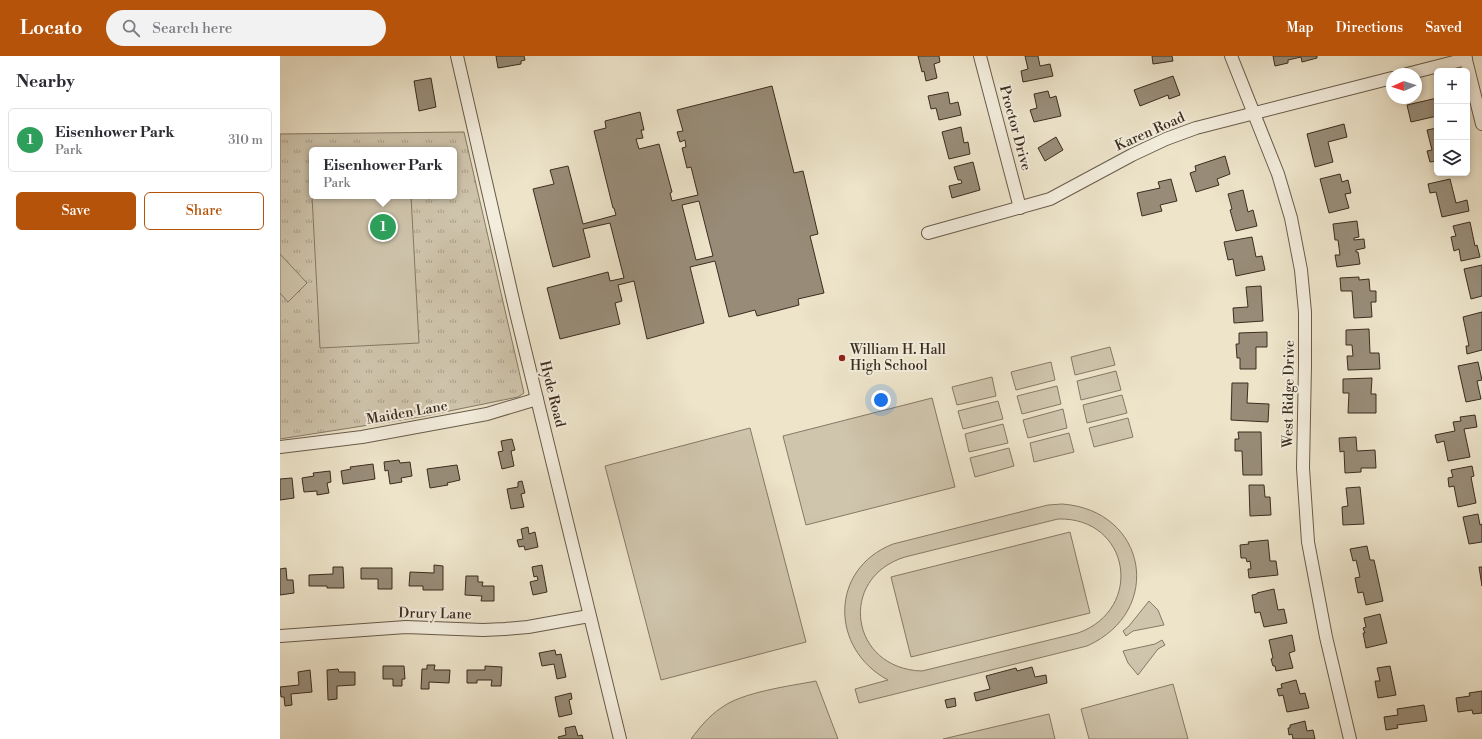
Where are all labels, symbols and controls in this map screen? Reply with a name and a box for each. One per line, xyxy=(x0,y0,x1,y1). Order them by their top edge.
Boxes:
search box xyxy=(106,10,386,46)
text: Locato xyxy=(20,16,82,40)
icon: search xyxy=(120,17,142,39)
text: Search here xyxy=(152,19,232,38)
text: Map xyxy=(1286,19,1314,37)
text: Directions xyxy=(1336,19,1403,37)
text: Saved xyxy=(1425,19,1462,37)
north arrow xyxy=(1386,68,1422,104)
map controls xyxy=(1434,68,1470,176)
button: + xyxy=(1434,68,1470,104)
text: Nearby xyxy=(16,71,75,93)
street label: Proctor Drive xyxy=(995,83,1035,173)
button: − xyxy=(1434,104,1470,140)
street label: Karen Road xyxy=(1112,109,1188,155)
text: Eisenhower Park xyxy=(55,123,175,142)
text: 1 xyxy=(27,132,33,148)
text: 310 m xyxy=(228,132,263,148)
button: layers xyxy=(1434,140,1470,176)
text: Park xyxy=(55,142,82,158)
popup xyxy=(309,147,457,199)
text: Eisenhower Park xyxy=(323,156,443,175)
text: Park xyxy=(323,175,350,191)
button: Save xyxy=(16,192,136,230)
button: Share xyxy=(144,192,264,230)
pin: 1 xyxy=(370,212,396,242)
street label: West Ridge Drive xyxy=(1279,340,1299,449)
place label: William H. Hall High School xyxy=(849,341,946,375)
marker: William H. Hall High School xyxy=(837,353,847,363)
street label: Hyde Road xyxy=(535,359,569,429)
your location xyxy=(871,390,891,410)
street label: Maiden Lane xyxy=(365,397,449,429)
street label: Drury Lane xyxy=(398,604,472,624)

